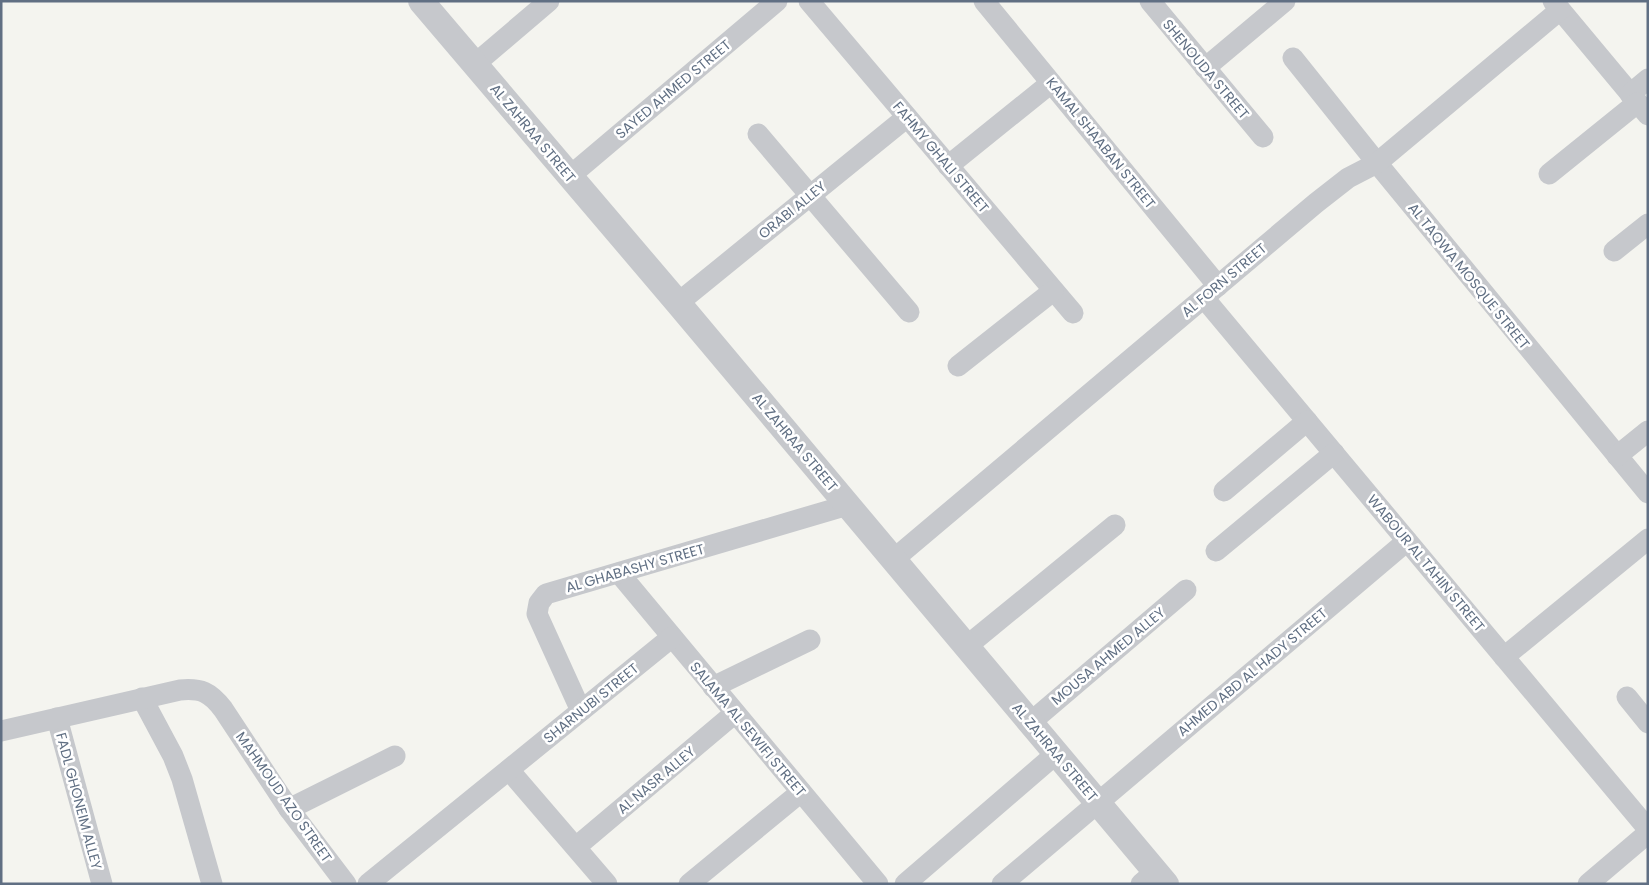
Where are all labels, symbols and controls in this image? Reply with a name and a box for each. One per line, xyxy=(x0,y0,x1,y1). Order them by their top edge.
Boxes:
street label: SHENOUDA STREET xyxy=(1158,15,1254,124)
street label: SAYED AHMED STREET xyxy=(611,35,735,143)
street label: KAMAL SHAABAN STREET xyxy=(1042,73,1161,213)
street label: AL ZAHRAA STREET xyxy=(486,79,581,187)
street label: FAHMY GHALI STREET xyxy=(888,97,994,217)
street label: ORABI ALLEY xyxy=(754,177,830,243)
street label: AL TAQWA MOSQUE STREET xyxy=(1404,199,1535,354)
street label: AL FORN STREET xyxy=(1177,238,1271,322)
street label: AL ZAHRAA STREET xyxy=(748,388,843,496)
street label: WABOUR AL TAHIN STREET xyxy=(1363,490,1490,636)
street label: AL GHABASHY STREET xyxy=(563,539,707,597)
street label: MOUSA AHMED ALLEY xyxy=(1047,602,1169,710)
street label: AHMED ABD AL HADY STREET xyxy=(1173,603,1332,741)
street label: SALAMA AL SEWIFI STREET xyxy=(686,657,811,801)
street label: SHARNUBI STREET xyxy=(539,658,643,748)
street label: AL ZAHRAA STREET xyxy=(1008,698,1103,806)
street label: MAHMOUD AZO STREET xyxy=(231,728,337,867)
street label: FADL GHONEIM ALLEY xyxy=(51,730,107,872)
street label: AL NASR ALLEY xyxy=(613,742,699,818)

